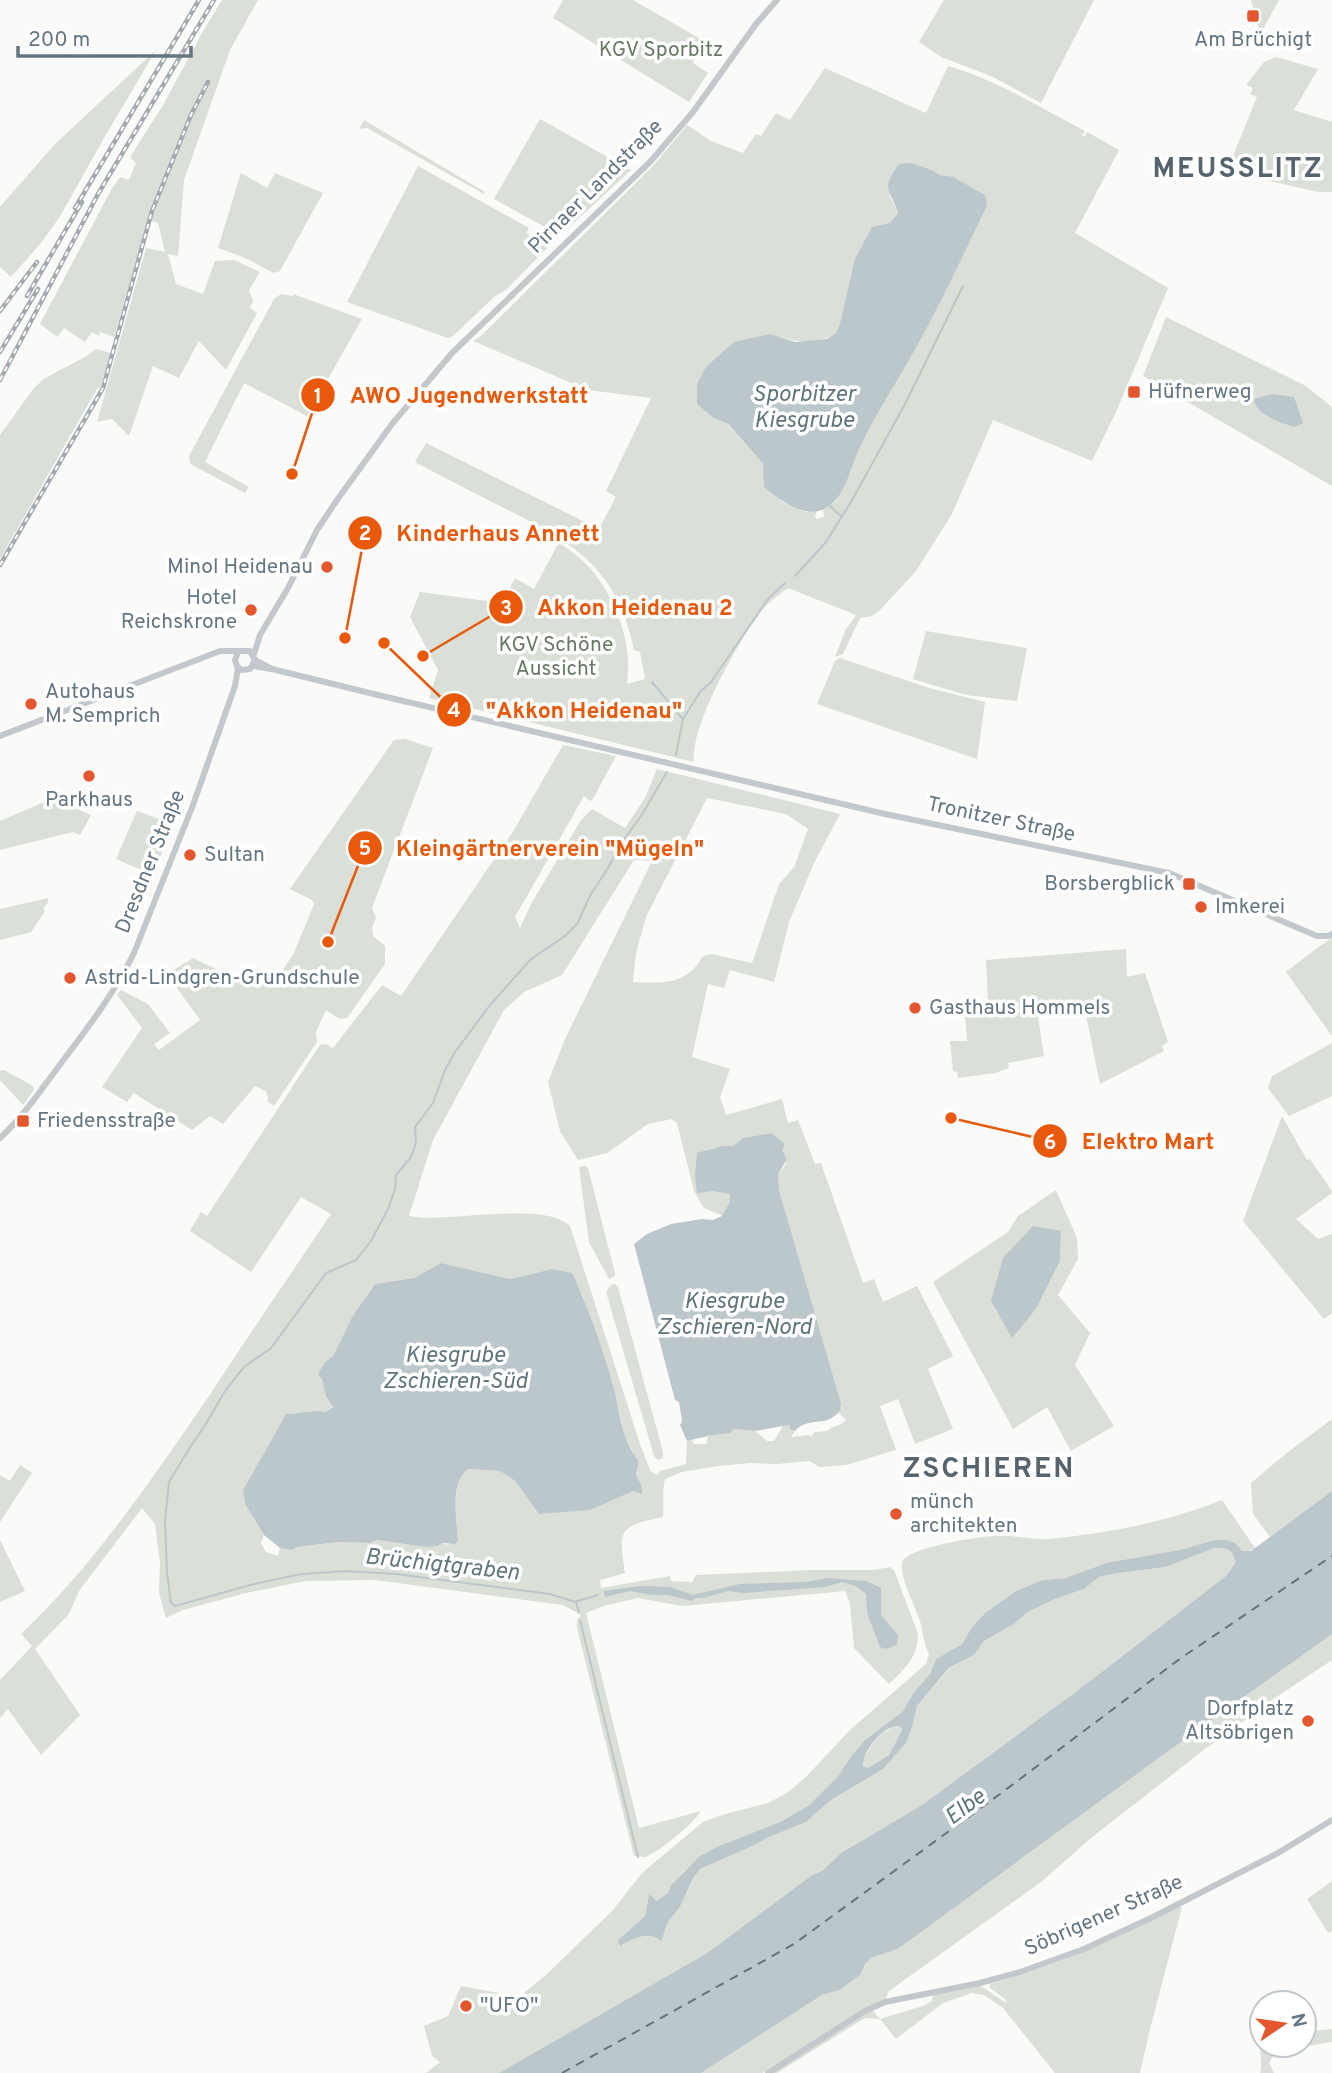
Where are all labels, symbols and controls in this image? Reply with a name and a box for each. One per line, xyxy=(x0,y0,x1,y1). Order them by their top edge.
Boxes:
marker: Am Brüchigt xyxy=(1245,8,1261,24)
scale bar xyxy=(18,14,191,58)
text: 200 m xyxy=(28,27,90,54)
place label: Am Brüchigt xyxy=(1194,27,1312,54)
park label: KGV Sporbitz xyxy=(599,37,723,64)
street label: Pirnaer Landstraße xyxy=(523,114,669,260)
district label: MEUSSLITZ xyxy=(1152,152,1324,188)
callout: AWO Jugendwerkstatt xyxy=(301,373,603,417)
place label: Hüfnerweg xyxy=(1148,379,1252,406)
water label: Sporbitzer Kiesgrube xyxy=(752,381,858,436)
text: AWO Jugendwerkstatt xyxy=(350,383,588,412)
text: 1 xyxy=(314,384,322,411)
marker: Hüfnerweg xyxy=(1126,384,1142,400)
callout: Kinderhaus Annett xyxy=(347,511,614,555)
text: 2 xyxy=(359,521,371,548)
text: Kinderhaus Annett xyxy=(396,521,600,550)
place label: Minol Heidenau xyxy=(167,554,313,581)
marker: Minol Heidenau xyxy=(319,559,335,575)
place label: Hotel Reichskrone xyxy=(121,585,237,636)
callout: Akkon Heidenau 2 xyxy=(488,585,747,629)
text: Akkon Heidenau 2 xyxy=(537,595,733,624)
text: 3 xyxy=(500,596,512,623)
marker: Hotel Reichskrone xyxy=(243,602,259,618)
park label: KGV Schöne Aussicht xyxy=(499,632,613,683)
place label: Autohaus M. Semprich xyxy=(45,679,161,730)
callout: "Akkon Heidenau" xyxy=(436,688,696,732)
marker: Autohaus M. Semprich xyxy=(23,696,39,712)
text: 4 xyxy=(447,698,461,725)
text: "Akkon Heidenau" xyxy=(486,698,682,727)
marker: Parkhaus xyxy=(81,768,97,784)
street label: Dresdner Straße xyxy=(110,786,192,938)
place label: Parkhaus xyxy=(45,787,133,814)
street label: Tronitzer Straße xyxy=(924,791,1078,849)
callout: Kleingärtnerverein "Mügeln" xyxy=(347,826,718,870)
text: 5 xyxy=(359,836,371,863)
text: Kleingärtnerverein "Mügeln" xyxy=(396,836,704,865)
place label: Sultan xyxy=(204,842,265,869)
marker: Sultan xyxy=(182,847,198,863)
place label: Borsbergblick xyxy=(1044,871,1175,898)
marker: Borsbergblick xyxy=(1181,876,1197,892)
place label: Imkerei xyxy=(1215,894,1285,921)
marker: Imkerei xyxy=(1193,899,1209,915)
place label: Astrid-Lindgren-Grundschule xyxy=(84,965,359,992)
marker: Astrid-Lindgren-Grundschule xyxy=(62,970,78,986)
place label: Gasthaus Hommels xyxy=(929,995,1110,1022)
marker: Gasthaus Hommels xyxy=(907,1000,923,1016)
place label: Friedensstraße xyxy=(37,1108,176,1135)
marker: Friedensstraße xyxy=(15,1113,31,1129)
callout: Elektro Mart xyxy=(1032,1119,1228,1163)
text: Elektro Mart xyxy=(1082,1129,1214,1158)
text: 6 xyxy=(1044,1130,1056,1157)
water label: Kiesgrube Zschieren-Nord xyxy=(657,1288,813,1343)
water label: Kiesgrube Zschieren-Süd xyxy=(383,1342,529,1397)
district label: ZSCHIEREN xyxy=(903,1452,1075,1488)
place label: münch architekten xyxy=(910,1489,1018,1540)
marker: münch architekten xyxy=(888,1506,904,1522)
water label: Brüchigtgraben xyxy=(363,1543,521,1589)
place label: Dorfplatz Altsöbrigen xyxy=(1185,1696,1294,1747)
marker: Dorfplatz Altsöbrigen xyxy=(1300,1713,1316,1729)
water label: Elbe xyxy=(940,1783,993,1833)
street label: Söbrigener Straße xyxy=(1021,1869,1187,1963)
north arrow xyxy=(1248,1989,1318,2059)
place label: "UFO" xyxy=(480,1993,539,2020)
marker: "UFO" xyxy=(458,1998,474,2014)
text: N xyxy=(1284,2011,1311,2030)

